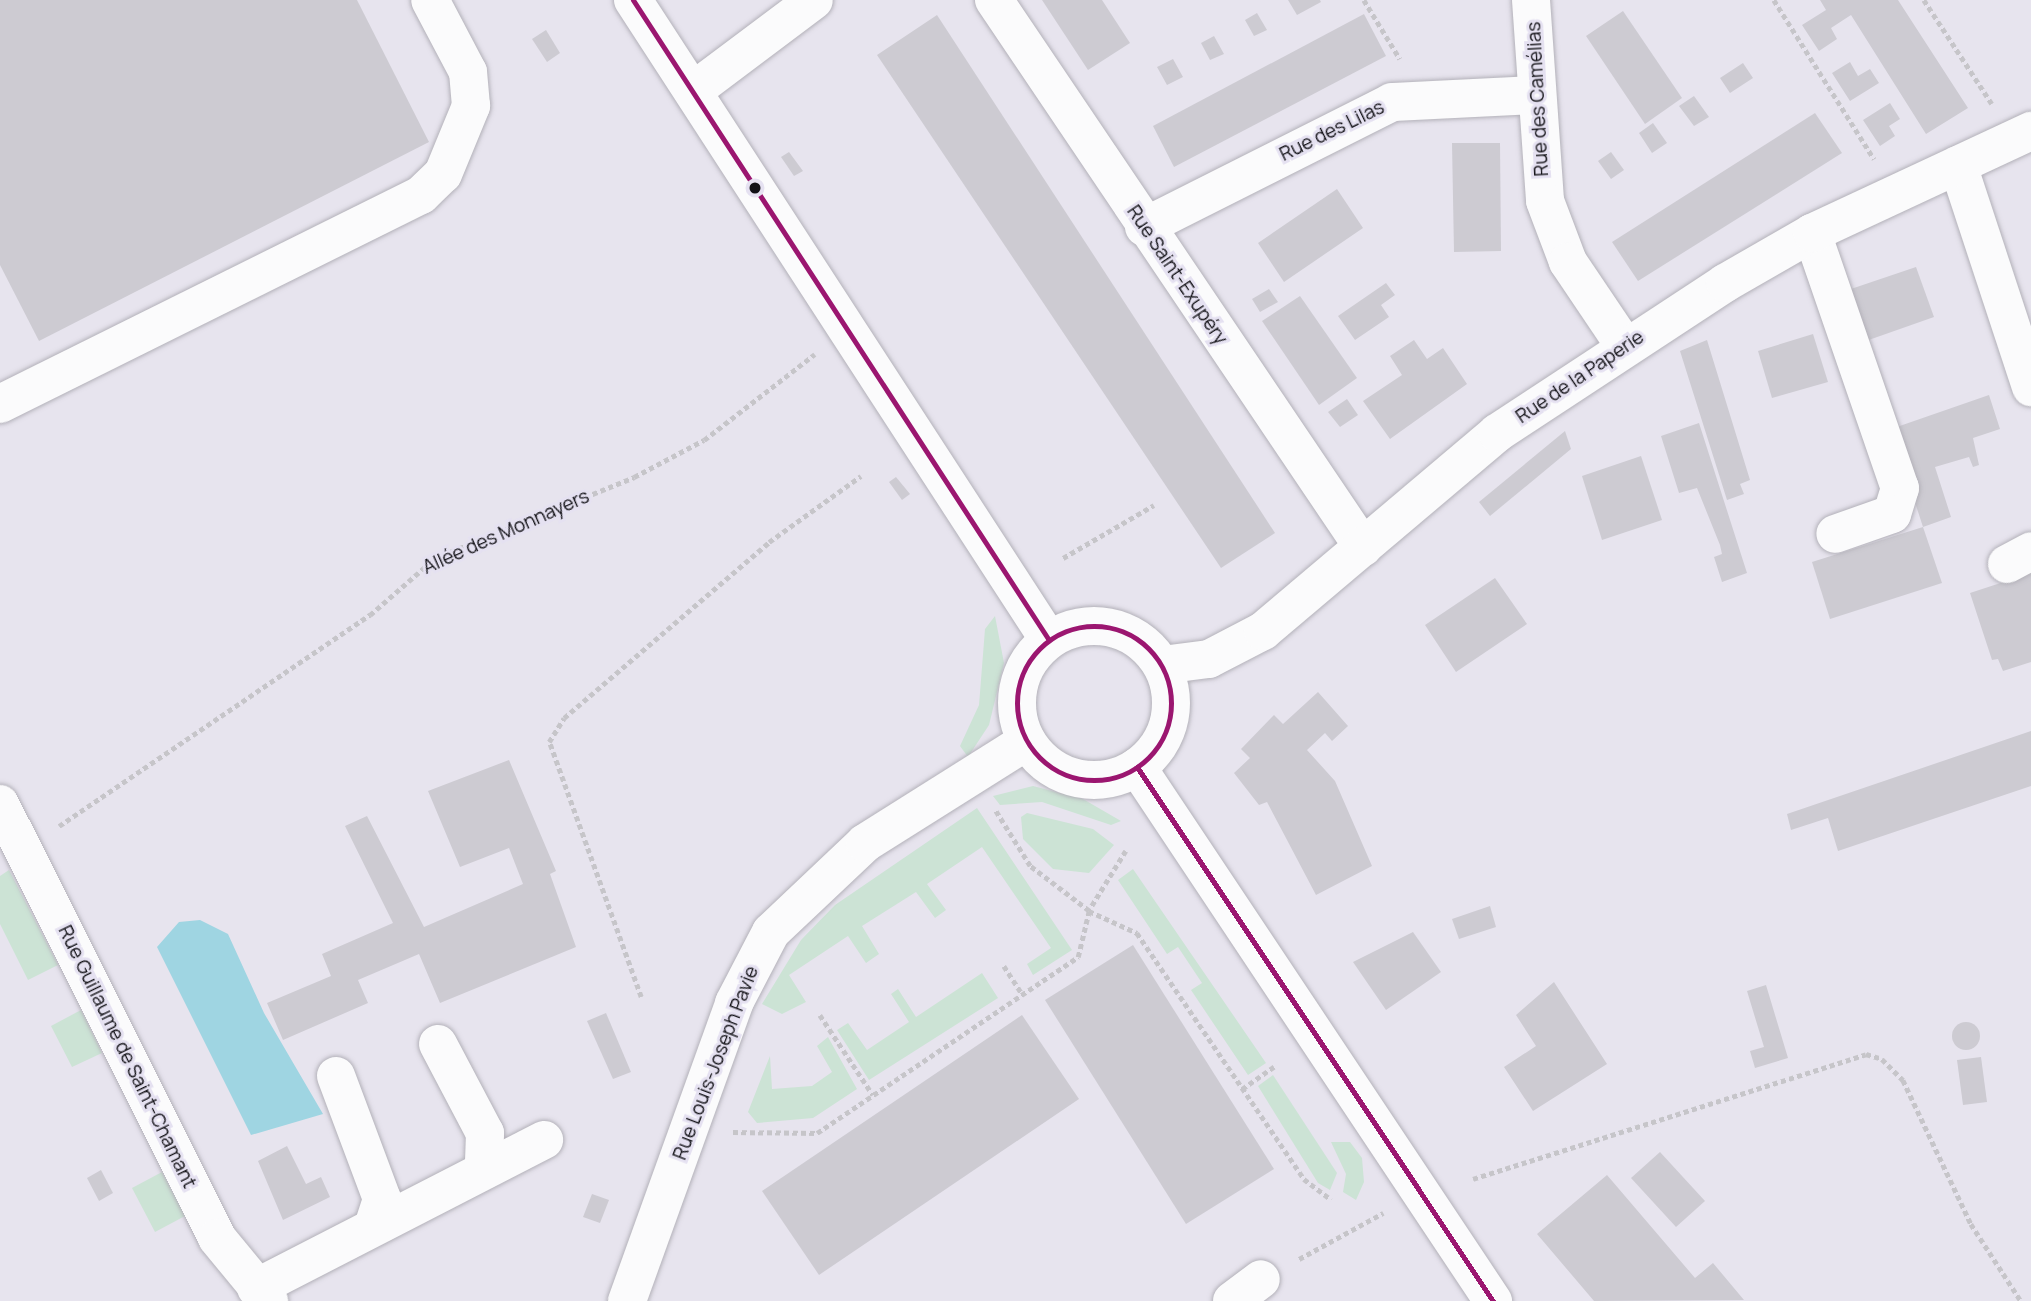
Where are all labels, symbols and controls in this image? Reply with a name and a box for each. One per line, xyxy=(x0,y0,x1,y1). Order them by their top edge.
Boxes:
street label: Rue des Camélias xyxy=(1523,21,1553,177)
street label: Rue des Lilas xyxy=(1276,96,1388,166)
unlabelled marker xyxy=(748,181,762,195)
street label: Rue Saint-Exupéry xyxy=(1122,201,1232,349)
street label: Rue de la Paperie xyxy=(1512,326,1648,428)
street label: Allée des Monnayers xyxy=(419,485,593,579)
street label: Rue Guillaume de Saint-Chamant xyxy=(53,922,201,1192)
street label: Rue Louis-Joseph Pavie xyxy=(668,963,764,1163)

